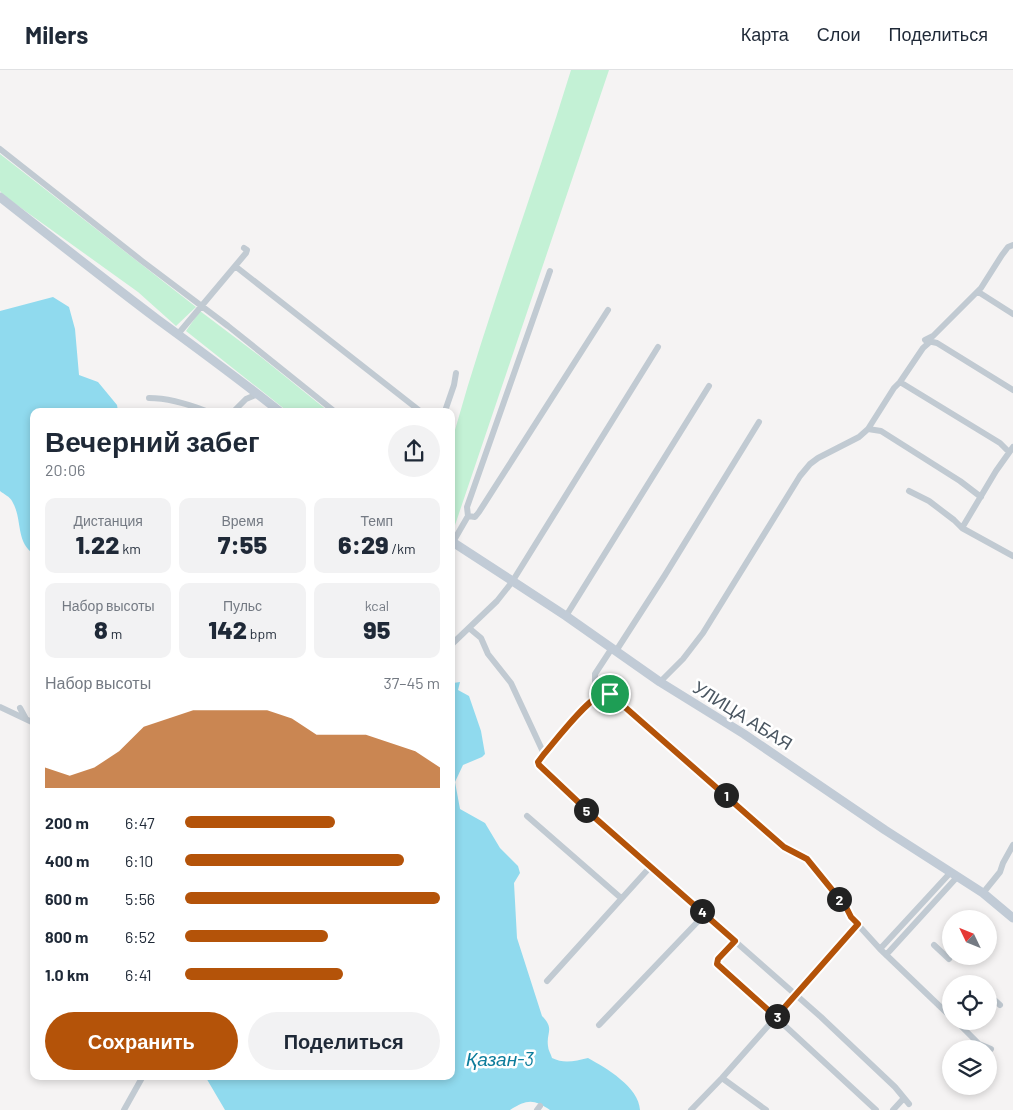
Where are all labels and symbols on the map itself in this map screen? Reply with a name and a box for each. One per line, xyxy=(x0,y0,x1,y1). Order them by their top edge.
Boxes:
pin xyxy=(589,673,631,715)
street label: УЛИЦА АБАЯ xyxy=(689,676,797,754)
pin: 1 xyxy=(714,782,738,808)
pin: 5 xyxy=(574,798,598,822)
pin: 2 xyxy=(826,886,852,912)
pin: 4 xyxy=(690,898,714,924)
north arrow xyxy=(942,910,998,965)
pin: 3 xyxy=(764,1004,790,1028)
water label: Қазан-3 xyxy=(466,1047,534,1070)

